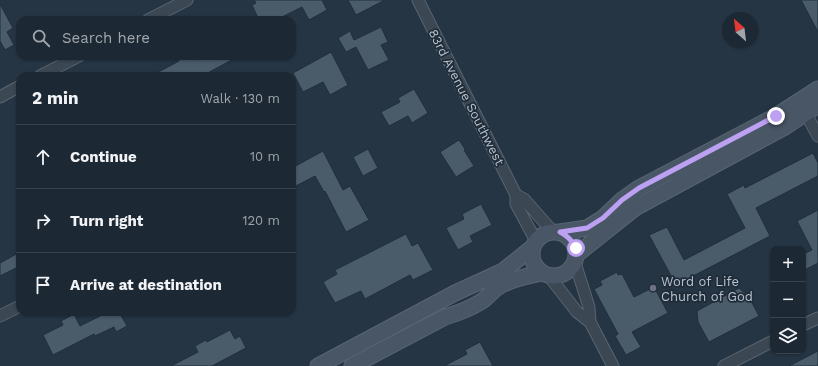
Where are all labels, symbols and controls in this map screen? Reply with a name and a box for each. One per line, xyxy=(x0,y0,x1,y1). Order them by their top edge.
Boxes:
north arrow xyxy=(722,12,758,48)
search box xyxy=(16,16,296,60)
icon: search xyxy=(30,27,52,49)
street label: 83rd Avenue Southwest xyxy=(426,27,508,168)
text: Search here xyxy=(62,29,150,47)
text: 2 min xyxy=(32,88,78,108)
text: Walk · 130 m xyxy=(201,91,280,106)
route end xyxy=(767,107,785,125)
icon: ahead xyxy=(32,146,54,168)
text: Continue xyxy=(70,148,137,166)
text: 10 m xyxy=(250,149,280,164)
icon: right xyxy=(32,210,54,232)
text: Turn right xyxy=(70,212,143,230)
text: 120 m xyxy=(242,213,280,228)
route start xyxy=(567,239,585,257)
map controls xyxy=(770,246,806,354)
button: + xyxy=(770,246,806,282)
icon: arrive xyxy=(32,274,54,296)
place label: Word of Life Church of God xyxy=(661,274,753,304)
text: Arrive at destination xyxy=(70,276,222,294)
button: − xyxy=(770,282,806,318)
marker: Word of Life Church of God xyxy=(648,283,658,293)
button: layers xyxy=(770,318,806,354)

